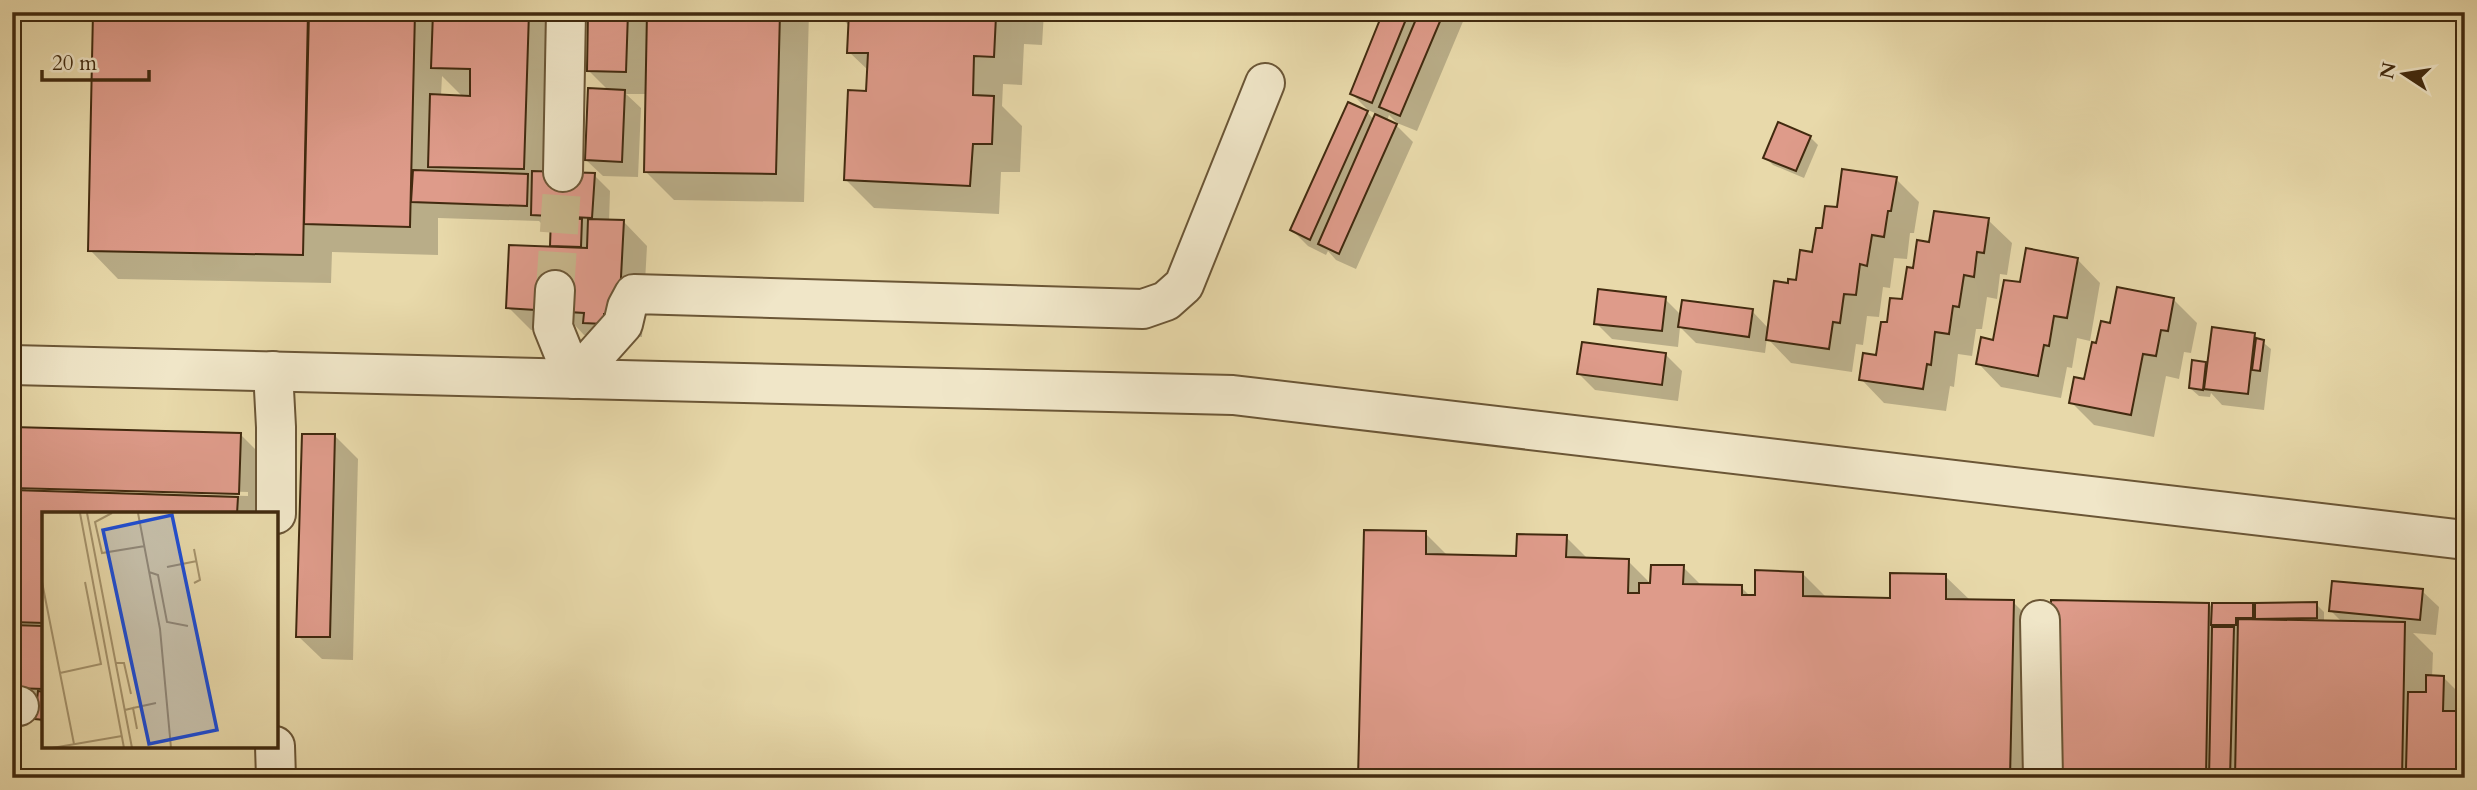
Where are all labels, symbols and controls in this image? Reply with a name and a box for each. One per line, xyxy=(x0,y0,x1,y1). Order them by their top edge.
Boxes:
scale bar xyxy=(42,38,149,82)
north arrow xyxy=(2368,38,2438,108)
text: 20 m xyxy=(52,49,97,78)
text: N xyxy=(2374,59,2403,81)
inset map xyxy=(42,512,278,748)

